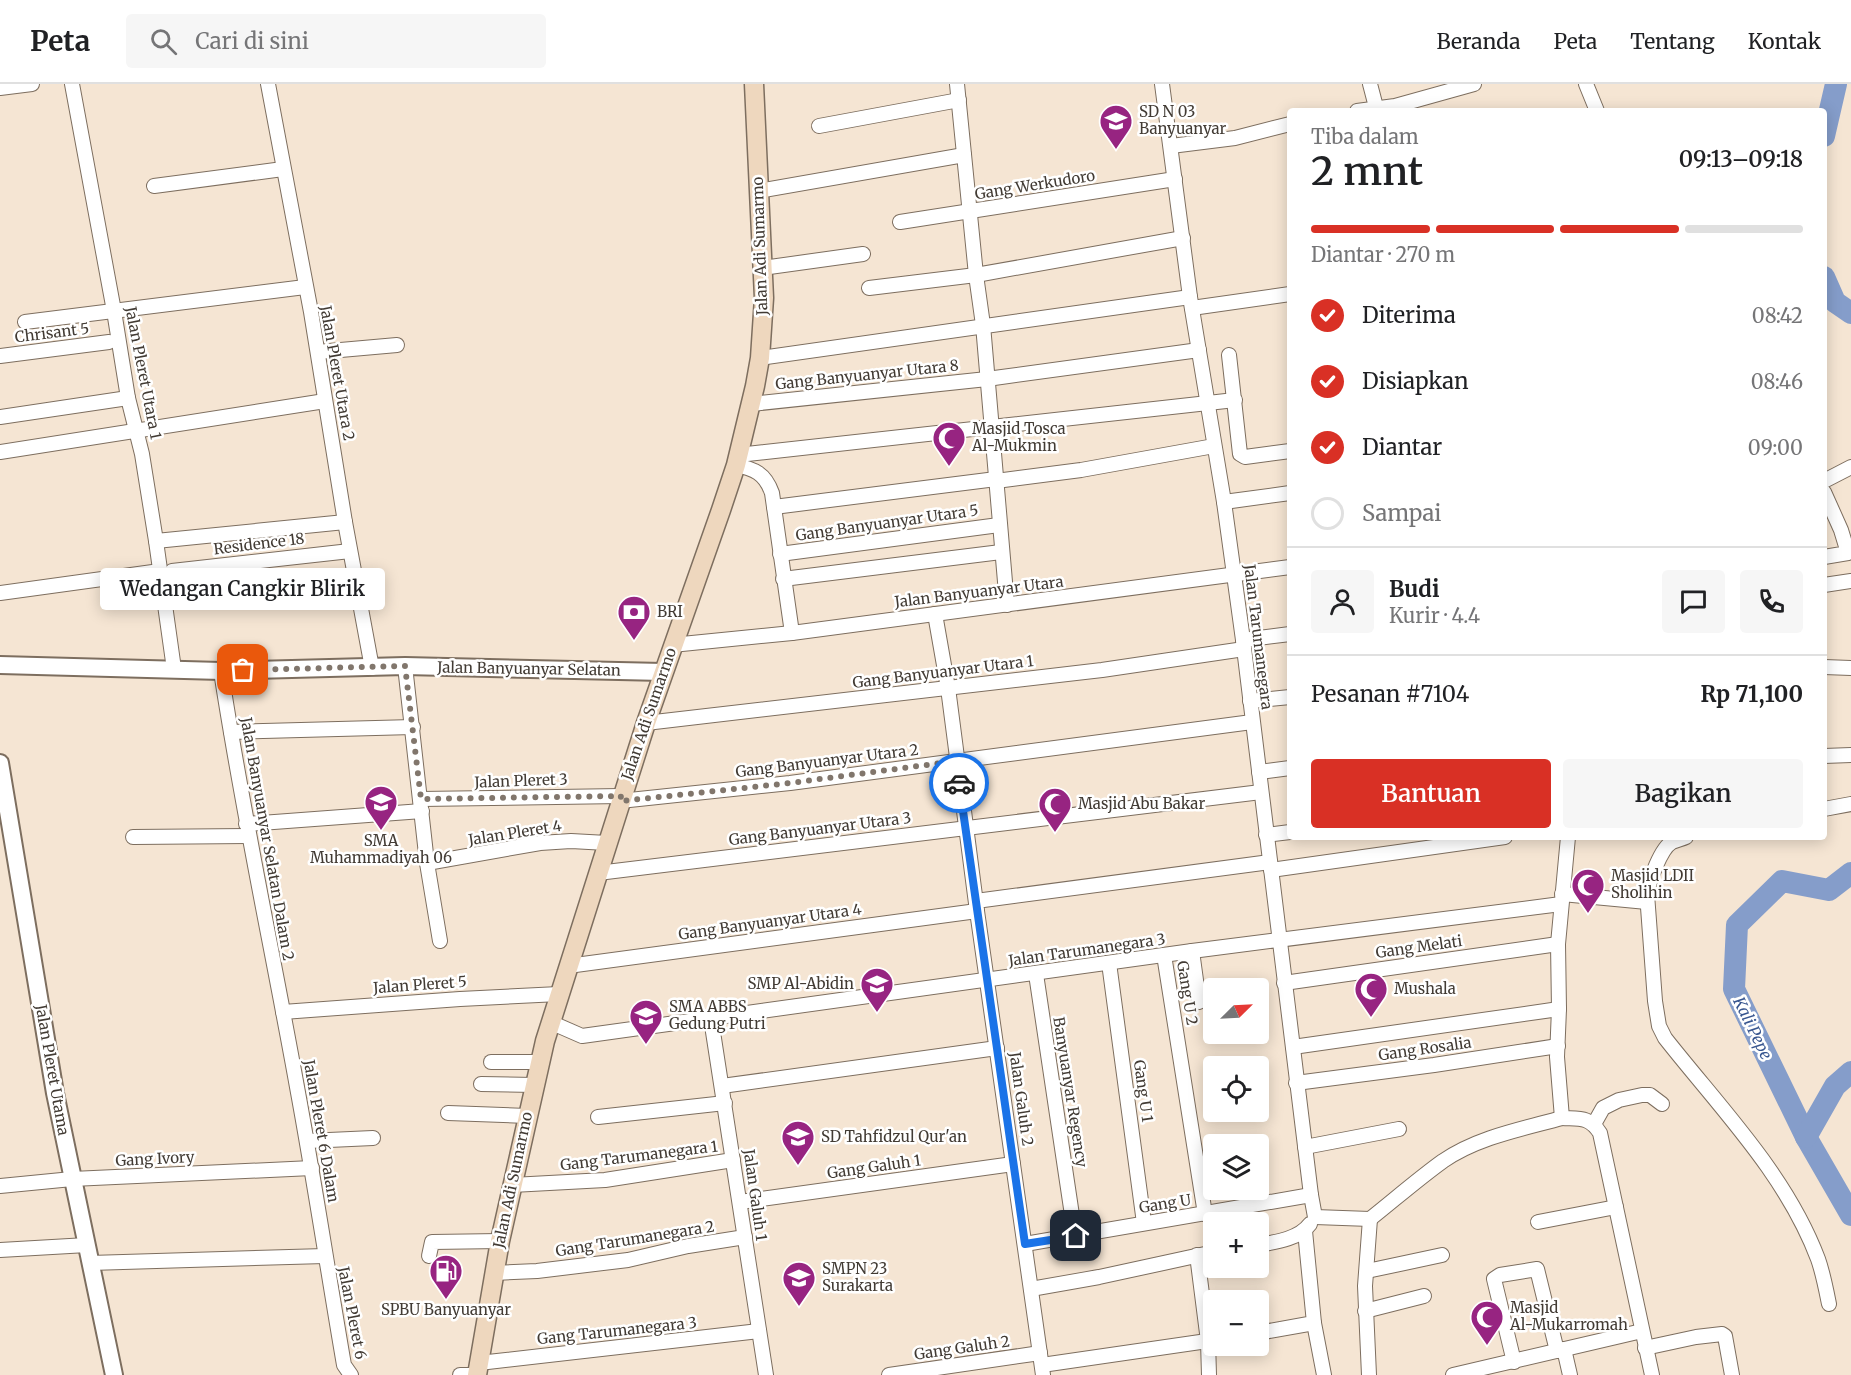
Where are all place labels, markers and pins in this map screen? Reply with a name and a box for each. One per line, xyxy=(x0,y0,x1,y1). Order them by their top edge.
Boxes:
place label: SD N 03 Banyuanyar xyxy=(1139,102,1227,138)
school or university icon: SD N 03 Banyuanyar xyxy=(1098,103,1134,150)
place label: Masjid Tosca Al-Mukmin xyxy=(971,419,1066,455)
mosque icon: Masjid Tosca Al-Mukmin xyxy=(931,420,967,467)
callout: Wedangan Cangkir Blirik xyxy=(100,568,386,610)
bank icon: BRI xyxy=(616,594,652,641)
place label: BRI xyxy=(657,602,683,621)
pin xyxy=(217,644,268,695)
school or university icon: SMA Muhammadiyah 06 xyxy=(363,784,399,831)
mosque icon: Masjid Abu Bakar xyxy=(1037,786,1073,833)
place label: Masjid Abu Bakar xyxy=(1078,794,1205,813)
place label: SMA Muhammadiyah 06 xyxy=(310,831,452,867)
place label: Masjid LDII Sholihin xyxy=(1611,866,1694,902)
mosque icon: Masjid LDII Sholihin xyxy=(1570,867,1606,914)
school or university icon: SMP Al-Abidin xyxy=(859,966,895,1013)
mosque icon: Mushala xyxy=(1353,971,1389,1018)
place label: SMP Al-Abidin xyxy=(747,974,854,993)
place label: Mushala xyxy=(1394,979,1456,998)
place label: SMA ABBS Gedung Putri xyxy=(669,997,766,1033)
school or university icon: SMA ABBS Gedung Putri xyxy=(628,998,664,1045)
school or university icon: SD Tahfidzul Qur'an xyxy=(780,1119,816,1166)
place label: SD Tahfidzul Qur'an xyxy=(821,1127,967,1146)
pin xyxy=(1050,1210,1101,1261)
fuel station icon: SPBU Banyuanyar xyxy=(428,1253,464,1300)
place label: SMPN 23 Surakarta xyxy=(822,1259,893,1295)
school or university icon: SMPN 23 Surakarta xyxy=(781,1260,817,1307)
place label: Masjid Al-Mukarromah xyxy=(1509,1298,1628,1334)
mosque icon: Masjid Al-Mukarromah xyxy=(1469,1299,1505,1346)
place label: SPBU Banyuanyar xyxy=(381,1300,511,1319)

